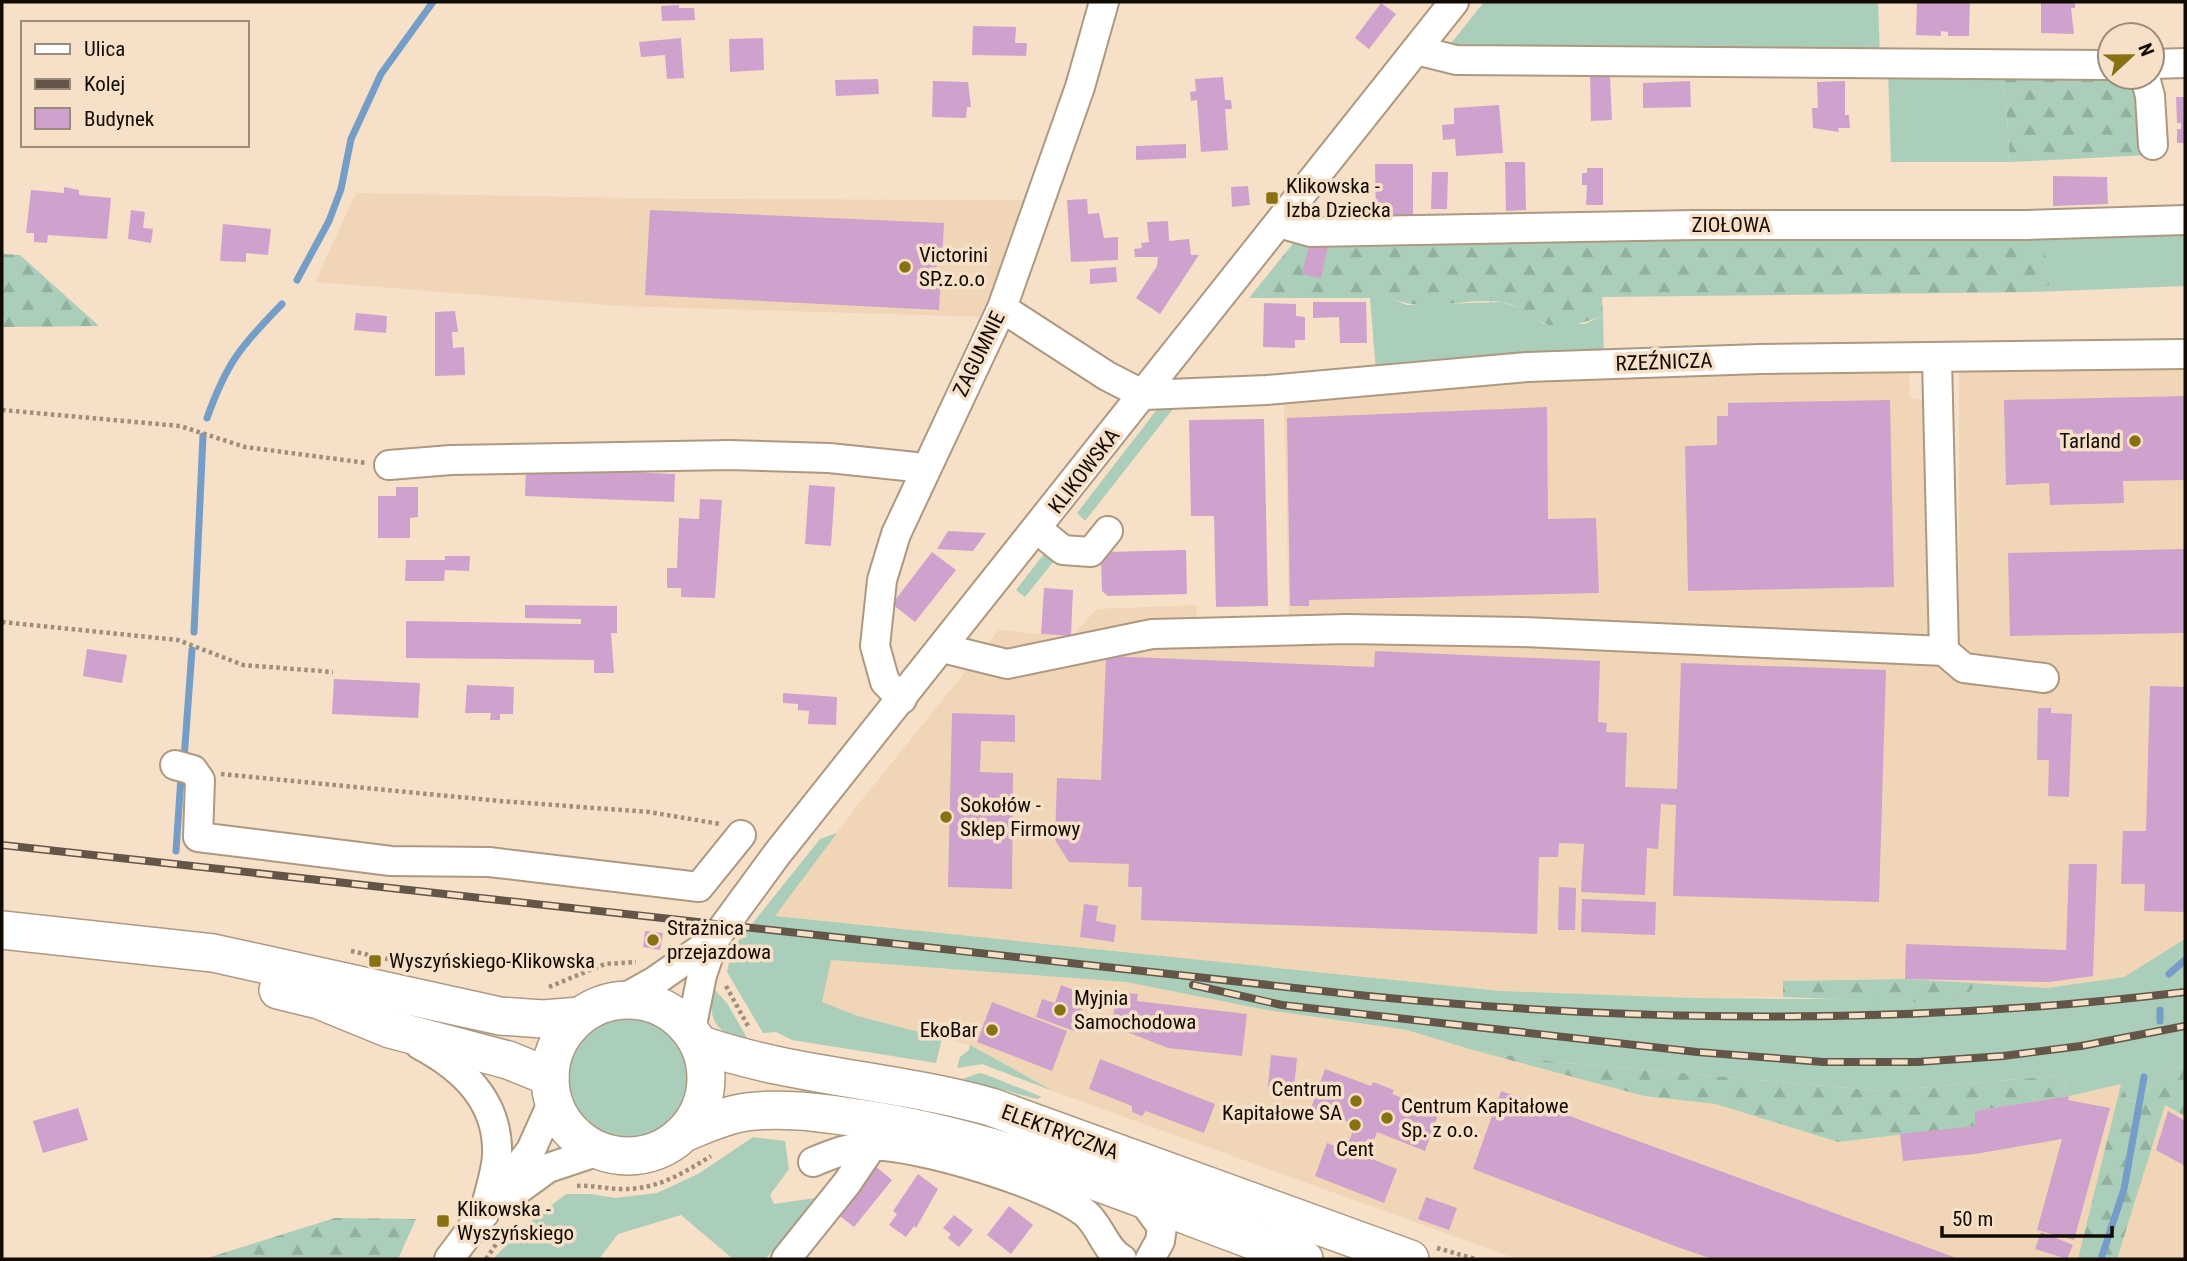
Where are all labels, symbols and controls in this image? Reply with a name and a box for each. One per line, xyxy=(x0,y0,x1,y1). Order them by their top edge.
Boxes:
legend xyxy=(21,21,248,147)
north arrow xyxy=(2096,21,2166,91)
text: Ulica xyxy=(84,37,125,61)
text: N xyxy=(2133,40,2159,60)
text: Kolej xyxy=(84,72,125,96)
text: Budynek xyxy=(84,107,155,131)
place label: Klikowska - Izba Dziecka xyxy=(1286,174,1391,222)
marker: Klikowska - Izba Dziecka xyxy=(1264,190,1280,206)
street label: ZIOŁOWA xyxy=(1691,213,1771,237)
place label: Victorini SP.z.o.o xyxy=(919,243,988,291)
marker: Victorini SP.z.o.o xyxy=(897,259,913,275)
street label: ZAGUMNIE xyxy=(948,307,1010,401)
street label: RZEŹNICZA xyxy=(1615,348,1713,376)
street label: KLIKOWSKA xyxy=(1043,424,1125,518)
place label: Tarland xyxy=(2059,429,2121,453)
marker: Tarland xyxy=(2127,433,2143,449)
place label: Sokołów - Sklep Firmowy xyxy=(960,793,1081,841)
marker: Sokołów - Sklep Firmowy xyxy=(938,809,954,825)
place label: Strażnica przejazdowa xyxy=(667,916,771,964)
marker: Strażnica przejazdowa xyxy=(645,932,661,948)
place label: Wyszyńskiego-Klikowska xyxy=(389,949,595,973)
marker: Wyszyńskiego-Klikowska xyxy=(367,953,383,969)
place label: Myjnia Samochodowa xyxy=(1074,986,1196,1034)
marker: Myjnia Samochodowa xyxy=(1052,1002,1068,1018)
place label: EkoBar xyxy=(920,1018,978,1042)
marker: EkoBar xyxy=(984,1022,1000,1038)
place label: Centrum Kapitałowe SA xyxy=(1222,1077,1342,1125)
marker: Centrum Kapitałowe SA xyxy=(1348,1093,1364,1109)
place label: Centrum Kapitałowe Sp. z o.o. xyxy=(1401,1094,1569,1142)
street label: ELEKTRYCZNA xyxy=(998,1100,1122,1164)
marker: Centrum Kapitałowe Sp. z o.o. xyxy=(1379,1110,1395,1126)
marker: Cent xyxy=(1347,1117,1363,1133)
place label: Cent xyxy=(1336,1137,1374,1161)
scale bar xyxy=(1942,1194,2112,1238)
place label: Klikowska - Wyszyńskiego xyxy=(457,1197,574,1245)
text: 50 m xyxy=(1952,1207,1993,1231)
marker: Klikowska - Wyszyńskiego xyxy=(435,1213,451,1229)

